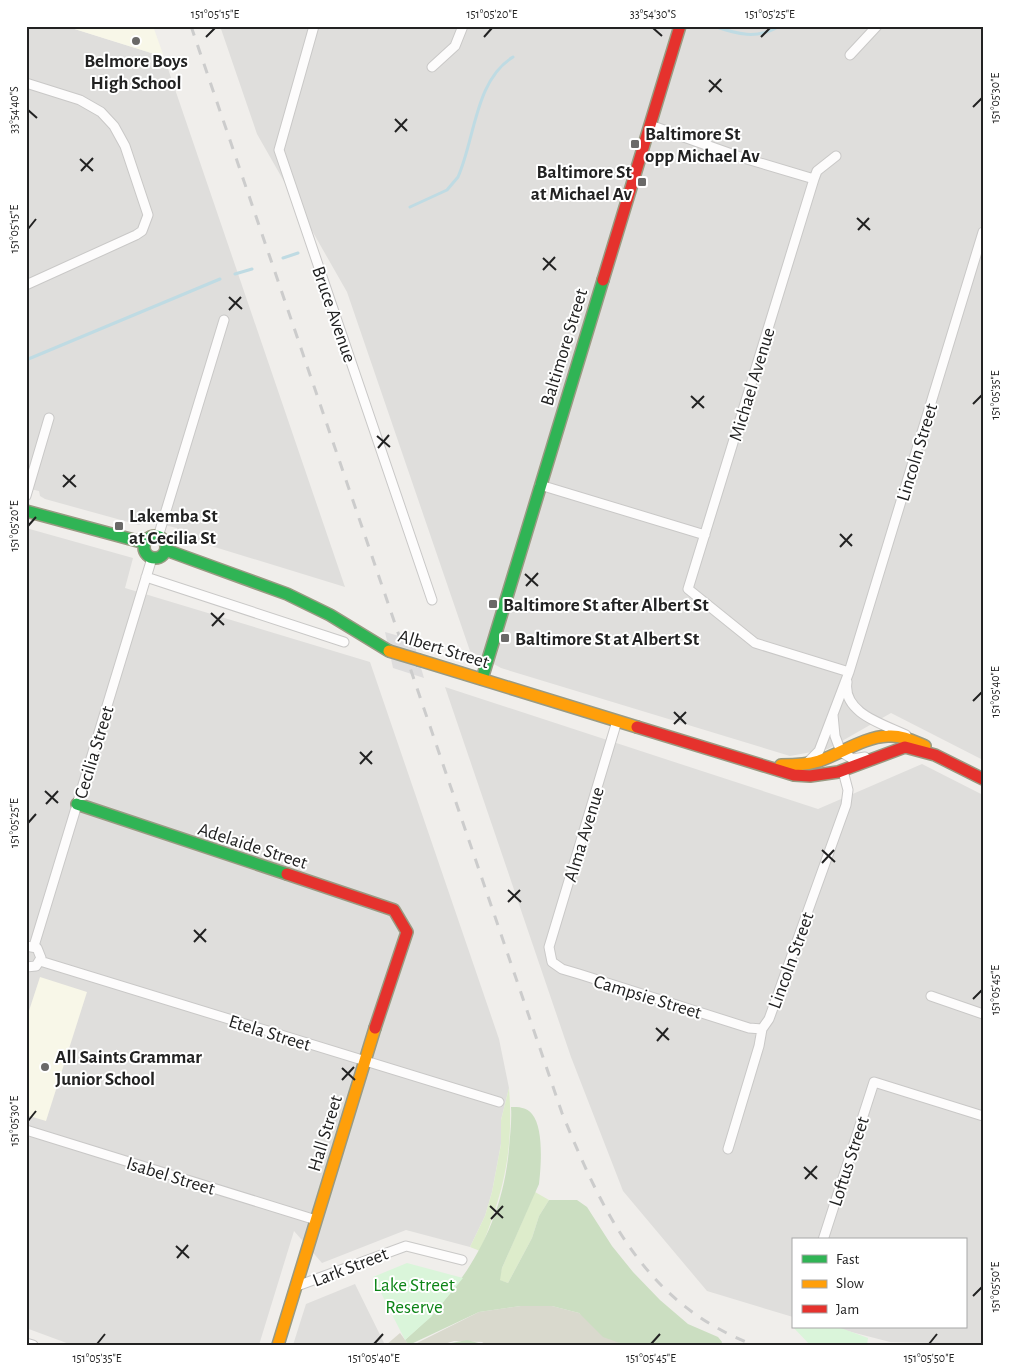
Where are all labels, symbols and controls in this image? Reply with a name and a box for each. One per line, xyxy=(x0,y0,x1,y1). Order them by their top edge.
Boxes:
text: 151°05'15"E xyxy=(191,8,239,20)
text: 151°05'20"E xyxy=(466,8,518,20)
text: 33°54'30"S xyxy=(630,8,677,20)
text: 151°05'25"E xyxy=(745,8,795,20)
marker: Belmore Boys High School xyxy=(130,35,142,47)
place label: Belmore Boys High School xyxy=(84,52,188,93)
text: 151°05'30"E xyxy=(989,73,1001,123)
text: 33°54'40"S xyxy=(8,86,20,134)
place label: Baltimore St opp Michael Av xyxy=(645,125,760,166)
marker: Baltimore St opp Michael Av xyxy=(629,138,641,150)
place label: Baltimore St at Michael Av xyxy=(531,163,633,204)
marker: Baltimore St at Michael Av xyxy=(636,176,648,188)
text: 151°05'15"E xyxy=(8,205,20,253)
street label: Bruce Avenue xyxy=(308,264,359,365)
street label: Baltimore Street xyxy=(538,287,591,408)
street label: Michael Avenue xyxy=(726,325,779,443)
text: 151°05'35"E xyxy=(989,370,1001,420)
street label: Lincoln Street xyxy=(894,401,941,504)
text: 151°05'20"E xyxy=(8,500,20,552)
place label: Lakemba St at Cecilia St xyxy=(129,507,218,548)
marker: Lakemba St at Cecilia St xyxy=(113,520,125,532)
place label: Baltimore St after Albert St xyxy=(503,596,709,615)
marker: Baltimore St after Albert St xyxy=(487,598,499,610)
street label: Albert Street xyxy=(396,627,491,672)
place label: Baltimore St at Albert St xyxy=(515,630,700,649)
marker: Baltimore St at Albert St xyxy=(499,632,511,644)
text: 151°05'40"E xyxy=(989,666,1001,718)
street label: Cecilia Street xyxy=(71,704,118,801)
street label: Alma Avenue xyxy=(561,785,608,884)
text: 151°05'25"E xyxy=(8,798,20,848)
street label: Adelaide Street xyxy=(195,820,310,873)
street label: Lincoln Street xyxy=(765,910,818,1011)
text: 151°05'45"E xyxy=(989,965,1001,1015)
street label: Campsie Street xyxy=(591,972,704,1023)
street label: Etela Street xyxy=(226,1012,313,1055)
place label: All Saints Grammar Junior School xyxy=(55,1048,202,1089)
marker: All Saints Grammar Junior School xyxy=(39,1061,51,1073)
street label: Hall Street xyxy=(305,1093,346,1174)
text: 151°05'30"E xyxy=(8,1096,20,1146)
street label: Loftus Street xyxy=(826,1114,873,1209)
street label: Isabel Street xyxy=(124,1154,217,1199)
legend xyxy=(792,1238,966,1328)
street label: Lark Street xyxy=(310,1244,391,1290)
text: Fast xyxy=(836,1252,860,1267)
text: 151°05'50"E xyxy=(989,1261,1001,1312)
park label: Lake Street Reserve xyxy=(373,1276,455,1317)
text: Slow xyxy=(836,1276,864,1291)
text: Jam xyxy=(836,1302,859,1317)
text: 151°05'35"E xyxy=(72,1352,122,1364)
text: 151°05'40"E xyxy=(348,1352,400,1364)
text: 151°05'45"E xyxy=(626,1352,676,1364)
text: 151°05'50"E xyxy=(904,1352,955,1364)

